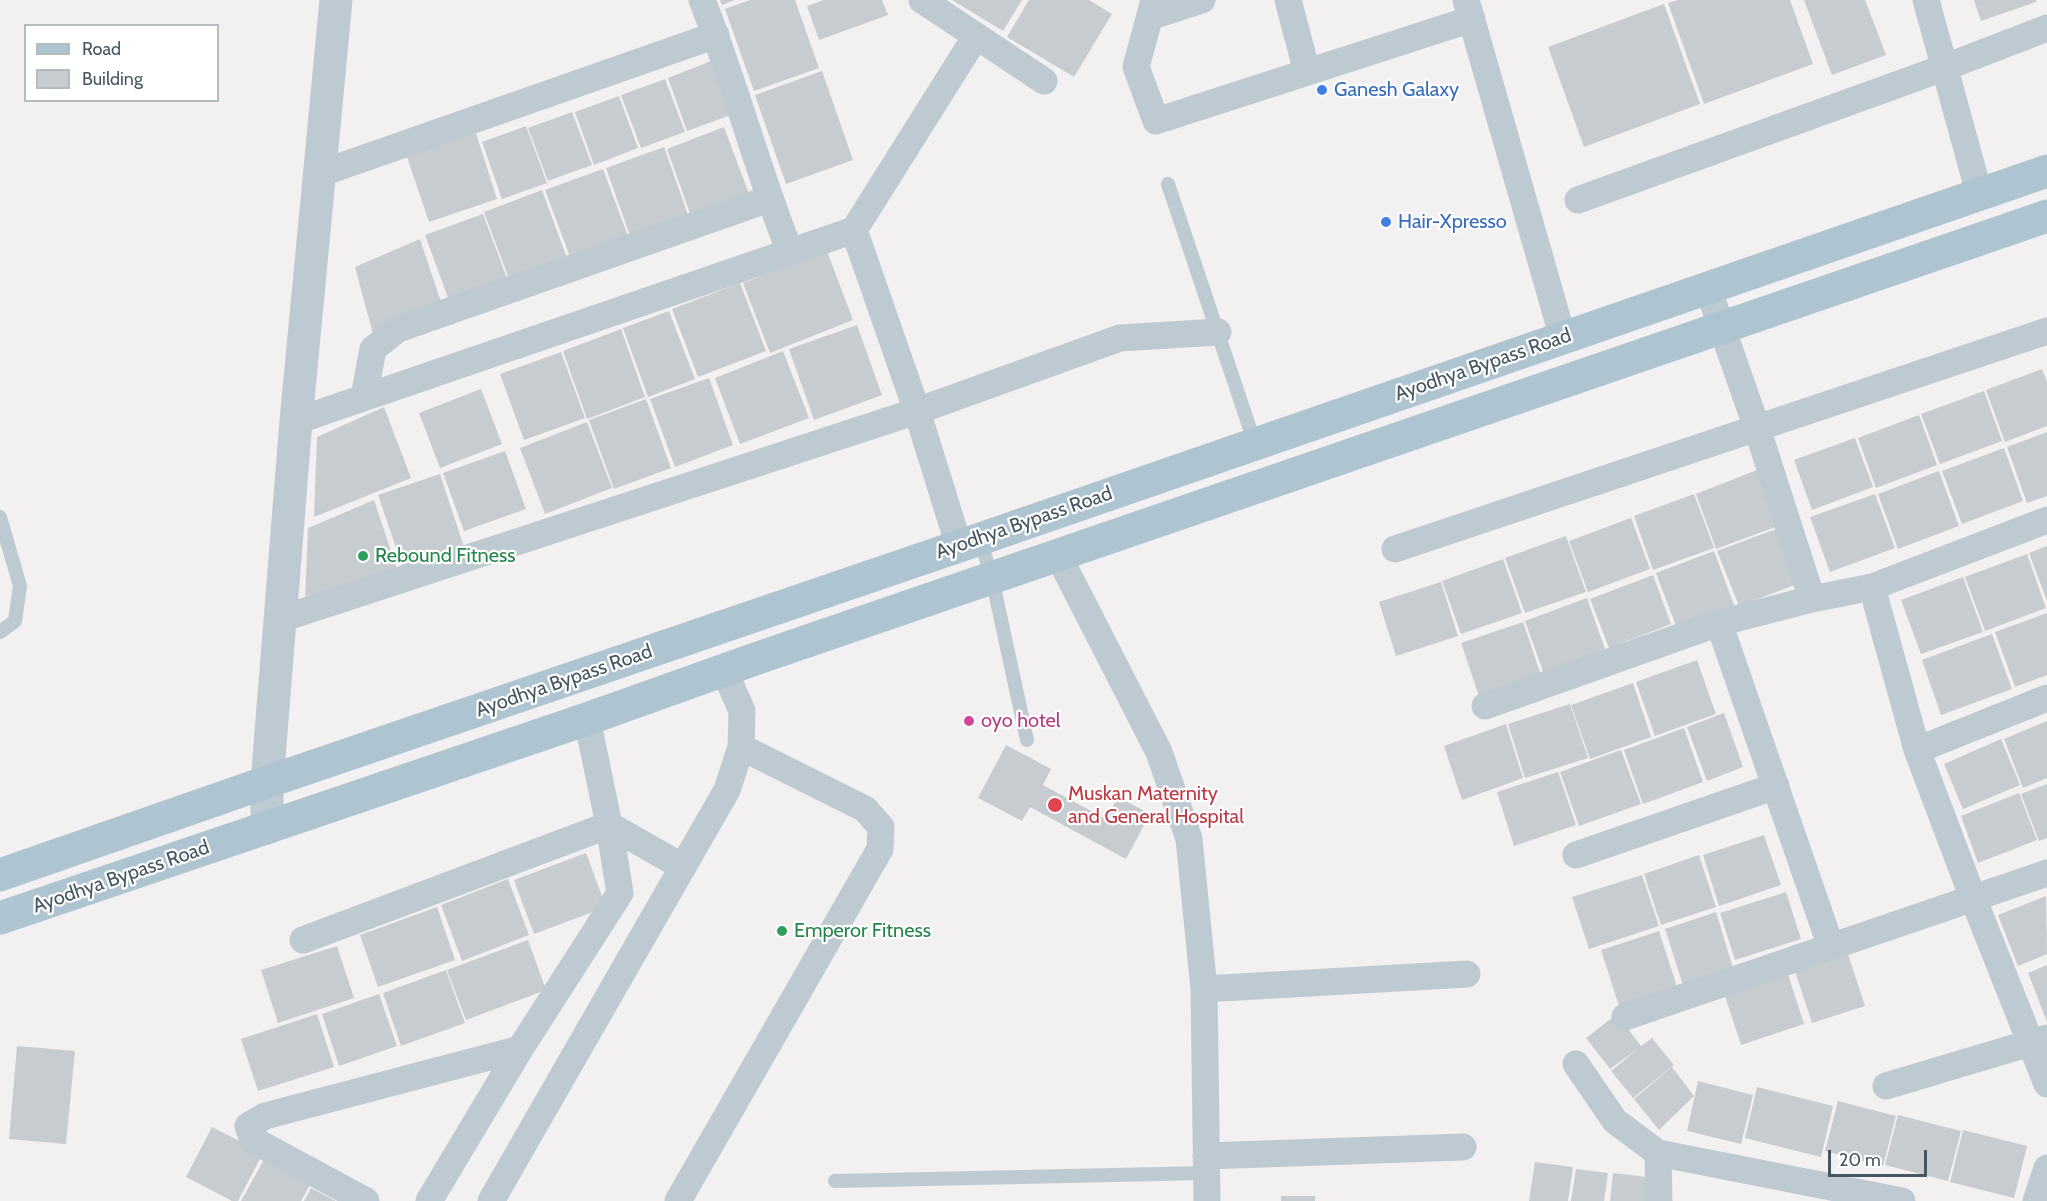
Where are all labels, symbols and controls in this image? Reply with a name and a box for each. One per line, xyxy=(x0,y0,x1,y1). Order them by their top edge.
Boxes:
legend xyxy=(24,24,219,102)
text: Road xyxy=(82,38,121,60)
text: Building xyxy=(82,68,143,90)
place label: Ganesh Galaxy xyxy=(1334,78,1459,102)
marker: Ganesh Galaxy xyxy=(1315,83,1329,97)
place label: Hair-Xpresso xyxy=(1398,210,1507,234)
marker: Hair-Xpresso xyxy=(1379,215,1393,229)
street label: Ayodhya Bypass Road xyxy=(1392,324,1574,406)
street label: Ayodhya Bypass Road xyxy=(933,482,1115,564)
place label: Rebound Fitness xyxy=(375,544,516,568)
marker: Rebound Fitness xyxy=(356,549,370,563)
street label: Ayodhya Bypass Road xyxy=(473,640,655,722)
place label: oyo hotel xyxy=(981,709,1060,733)
marker: oyo hotel xyxy=(962,714,976,728)
place label: Muskan Maternity and General Hospital xyxy=(1068,782,1244,829)
marker: Muskan Maternity and General Hospital xyxy=(1046,796,1064,814)
street label: Ayodhya Bypass Road xyxy=(30,836,212,918)
place label: Emperor Fitness xyxy=(794,919,931,943)
marker: Emperor Fitness xyxy=(775,924,789,938)
scale bar xyxy=(1831,1138,1930,1176)
text: 20 m xyxy=(1839,1149,1881,1171)

